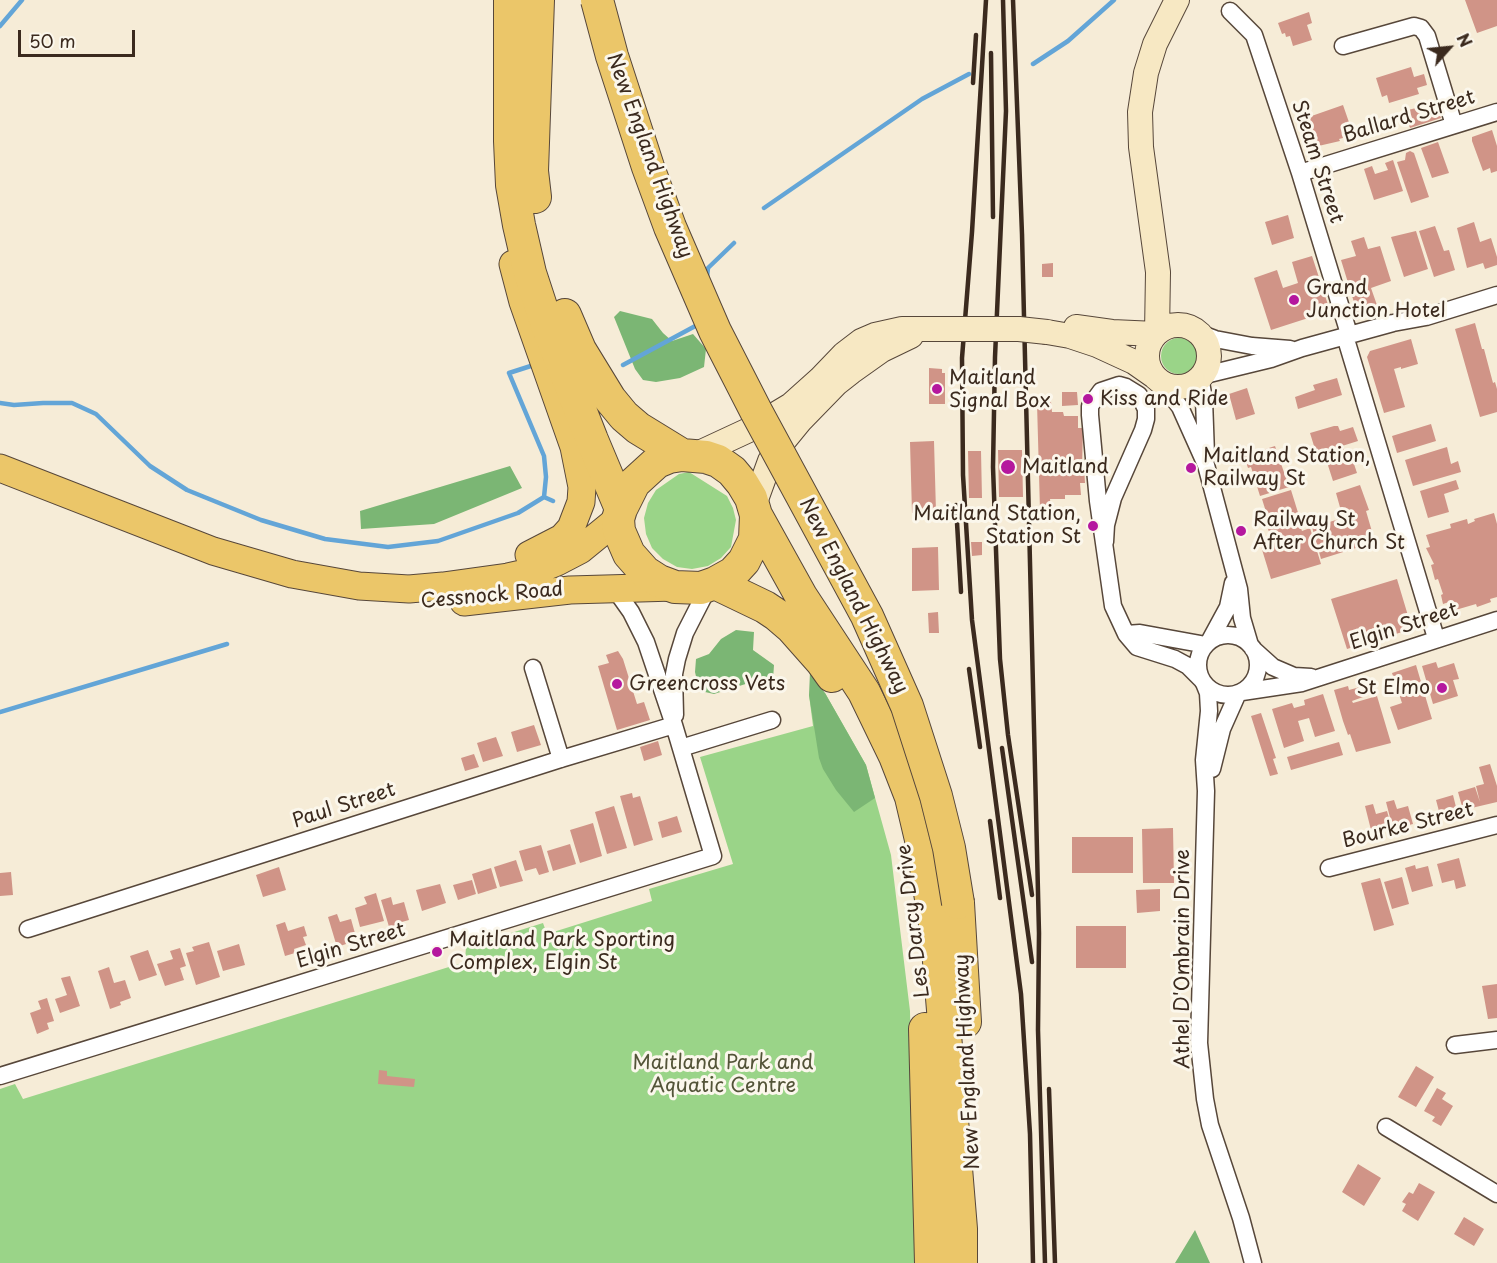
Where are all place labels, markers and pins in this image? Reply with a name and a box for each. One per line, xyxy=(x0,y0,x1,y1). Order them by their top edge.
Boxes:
place label: Grand Junction Hotel xyxy=(1306,276,1446,323)
marker: Grand Junction Hotel xyxy=(1287,293,1301,307)
place label: Maitland Signal Box xyxy=(949,366,1051,413)
marker: Maitland Signal Box xyxy=(930,382,944,396)
place label: Kiss and Ride xyxy=(1100,387,1228,411)
marker: Kiss and Ride xyxy=(1081,392,1095,406)
place label: Maitland Station, Railway St xyxy=(1203,444,1371,491)
place label: Maitland xyxy=(1022,455,1109,479)
marker: Maitland xyxy=(999,458,1017,476)
marker: Maitland Station, Railway St xyxy=(1184,461,1198,475)
place label: Maitland Station, Station St xyxy=(913,502,1081,549)
place label: Railway St After Church St xyxy=(1253,508,1405,555)
marker: Maitland Station, Station St xyxy=(1086,519,1100,533)
marker: Railway St After Church St xyxy=(1234,524,1248,538)
place label: Greencross Vets xyxy=(629,672,785,696)
place label: St Elmo xyxy=(1357,676,1430,700)
marker: Greencross Vets xyxy=(610,677,624,691)
marker: St Elmo xyxy=(1435,681,1449,695)
place label: Maitland Park Sporting Complex, Elgin St xyxy=(449,928,675,975)
marker: Maitland Park Sporting Complex, Elgin St xyxy=(430,945,444,959)

